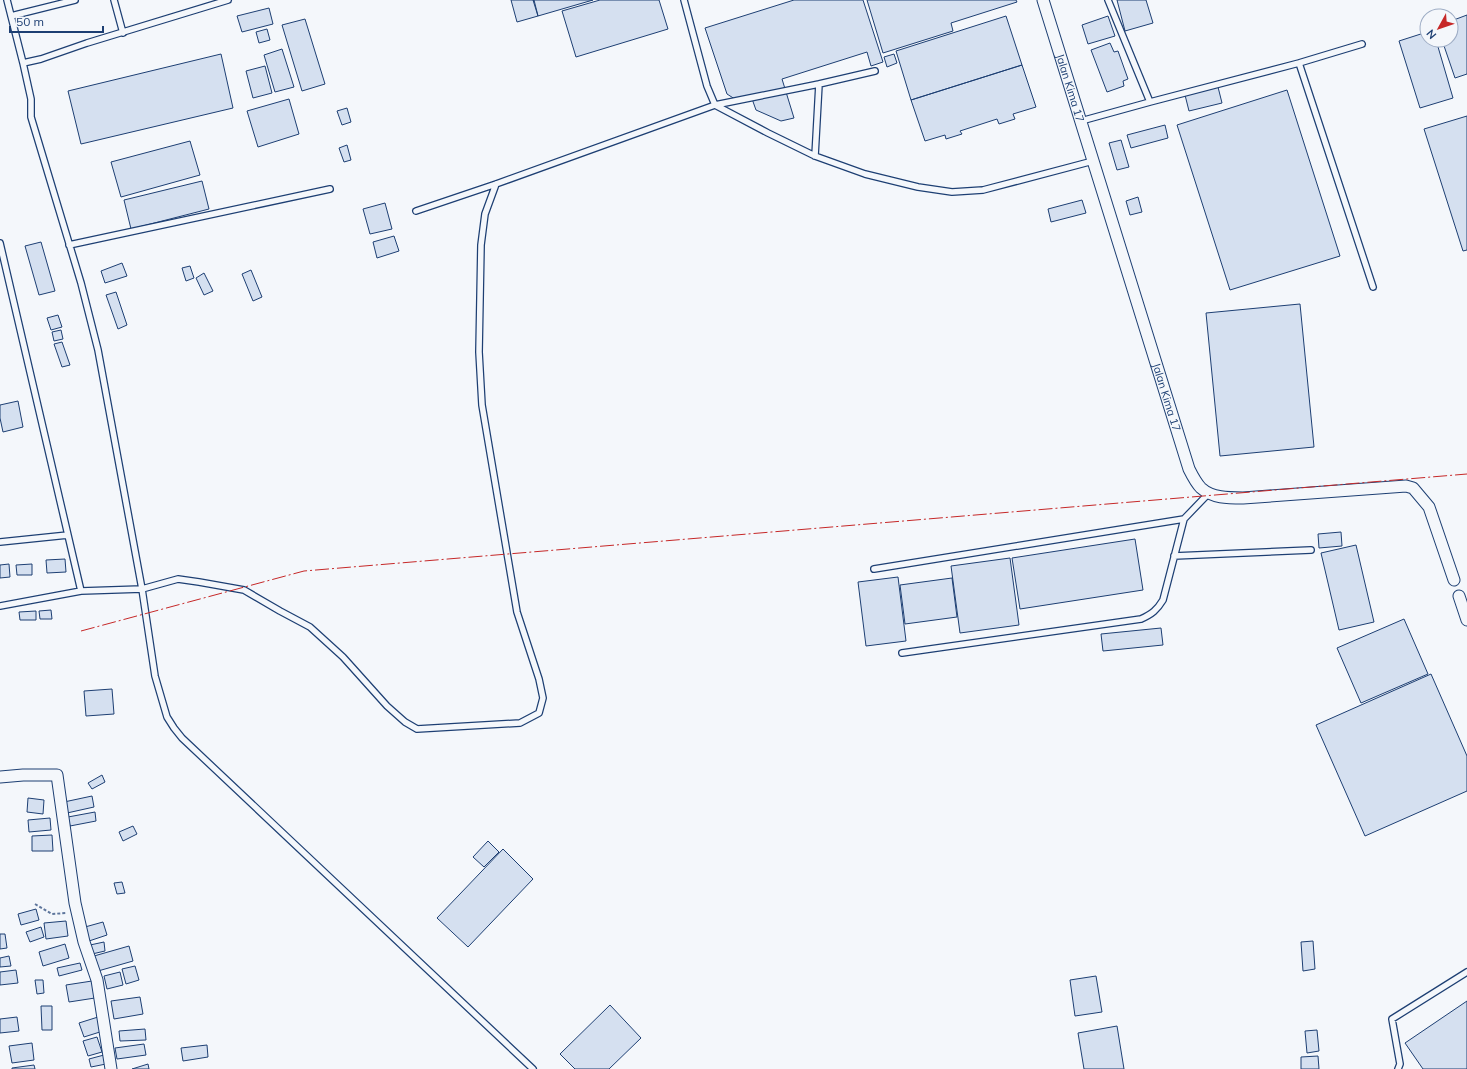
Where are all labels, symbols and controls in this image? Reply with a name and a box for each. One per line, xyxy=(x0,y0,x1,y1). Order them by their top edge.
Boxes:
scale bar xyxy=(10,8,103,34)
north arrow xyxy=(1419,8,1459,48)
text: 50 m xyxy=(16,14,44,29)
text: N xyxy=(1423,27,1439,42)
street label: Jalan Kima 17 xyxy=(1053,52,1088,124)
street label: Jalan Kima 17 xyxy=(1149,361,1184,433)

